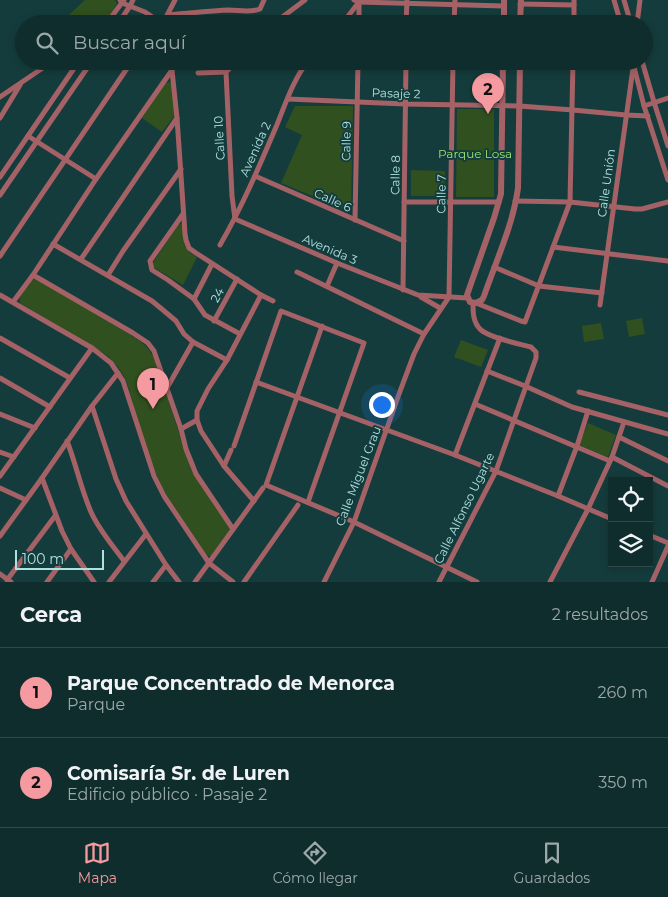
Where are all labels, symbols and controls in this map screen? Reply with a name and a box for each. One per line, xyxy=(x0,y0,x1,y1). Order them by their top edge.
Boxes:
search box xyxy=(15,15,653,70)
icon: search xyxy=(33,29,61,57)
text: Buscar aquí xyxy=(73,31,186,54)
pin: 2 xyxy=(472,73,504,114)
street label: Pasaje 2 xyxy=(371,85,421,101)
street label: Calle 10 xyxy=(210,115,228,161)
street label: Avenida 2 xyxy=(236,119,274,179)
street label: Calle 9 xyxy=(338,121,354,161)
park label: Parque Losa xyxy=(438,146,512,161)
street label: Calle Unión xyxy=(594,148,618,218)
street label: Calle 8 xyxy=(387,155,403,195)
street label: Calle 7 xyxy=(433,174,449,214)
street label: Calle 6 xyxy=(312,185,354,215)
street label: Avenida 3 xyxy=(300,231,360,267)
street label: 24 xyxy=(207,285,227,305)
pin: 1 xyxy=(137,368,169,409)
your location xyxy=(369,392,395,418)
street label: Calle Miguel Grau xyxy=(332,424,384,528)
street label: Calle Alfonso Ugarte xyxy=(431,450,497,566)
map controls xyxy=(608,477,653,567)
button: locate xyxy=(608,477,653,522)
button: layers xyxy=(608,522,653,567)
scale bar xyxy=(15,547,104,570)
text: 100 m xyxy=(22,550,64,568)
text: Cerca xyxy=(20,602,82,627)
text: 2 resultados xyxy=(552,605,648,624)
text: Parque Concentrado de Menorca xyxy=(67,672,395,695)
text: 1 xyxy=(33,683,39,702)
text: 260 m xyxy=(597,683,648,702)
text: Parque xyxy=(67,695,125,714)
text: Comisaría Sr. de Luren xyxy=(67,762,290,785)
text: 2 xyxy=(31,773,41,792)
text: 350 m xyxy=(598,773,648,792)
text: Edificio público · Pasaje 2 xyxy=(67,785,267,804)
tab: Mapa xyxy=(78,839,117,887)
tab: Cómo llegar xyxy=(273,839,358,887)
tab: Guardados xyxy=(513,839,590,887)

